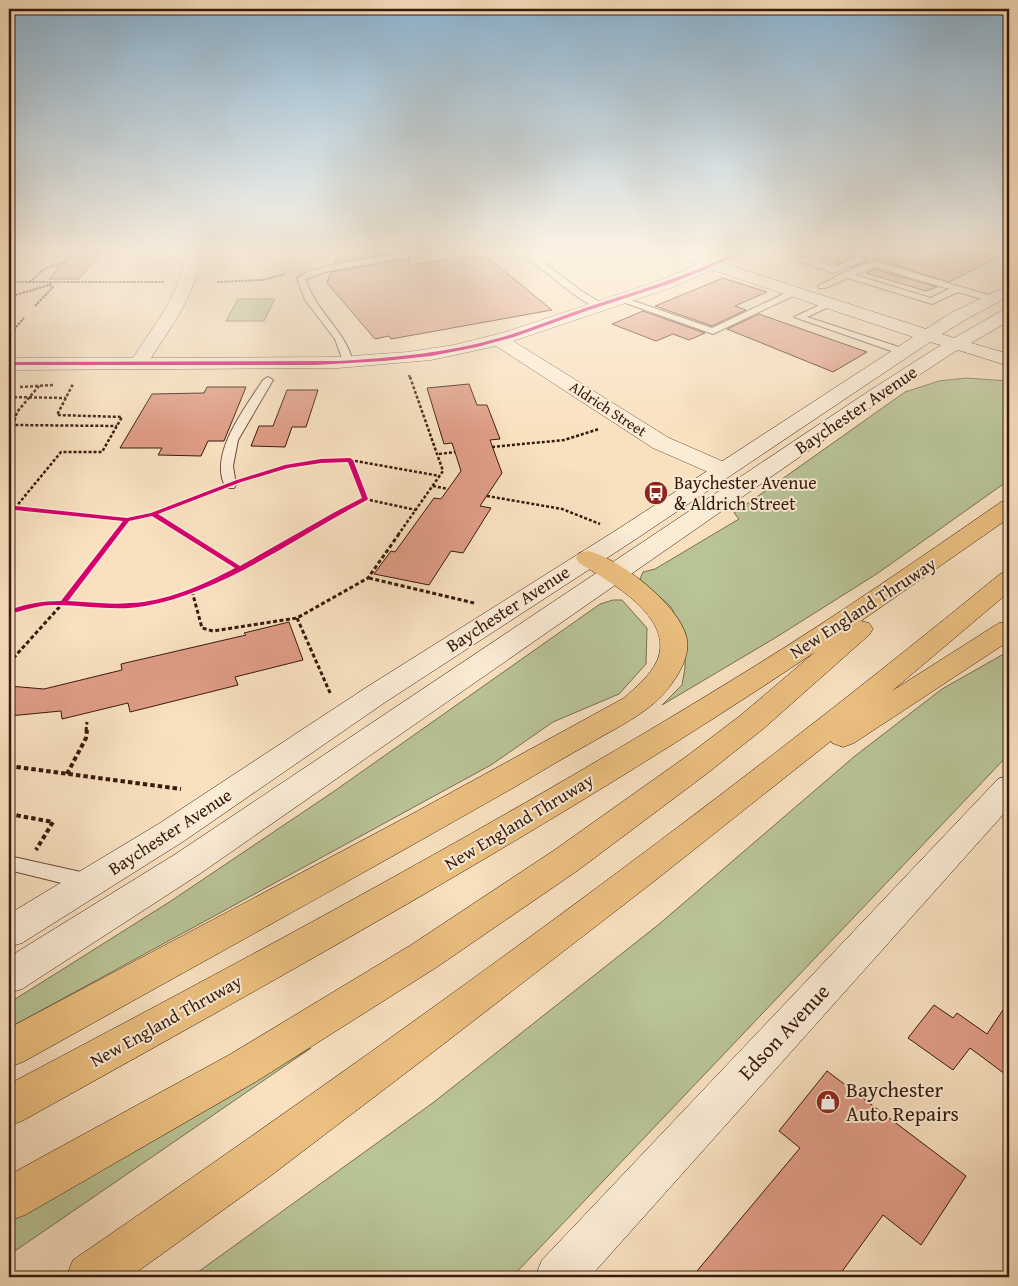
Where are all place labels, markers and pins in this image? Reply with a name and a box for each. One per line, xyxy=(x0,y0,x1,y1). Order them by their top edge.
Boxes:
place label: Baychester Avenue & Aldrich Street xyxy=(674,469,817,517)
bus stop icon: Baychester Avenue & Aldrich Street xyxy=(643,480,669,506)
place label: Baychester Auto Repairs xyxy=(846,1074,959,1129)
shop icon: Baychester Auto Repairs xyxy=(815,1089,841,1115)

